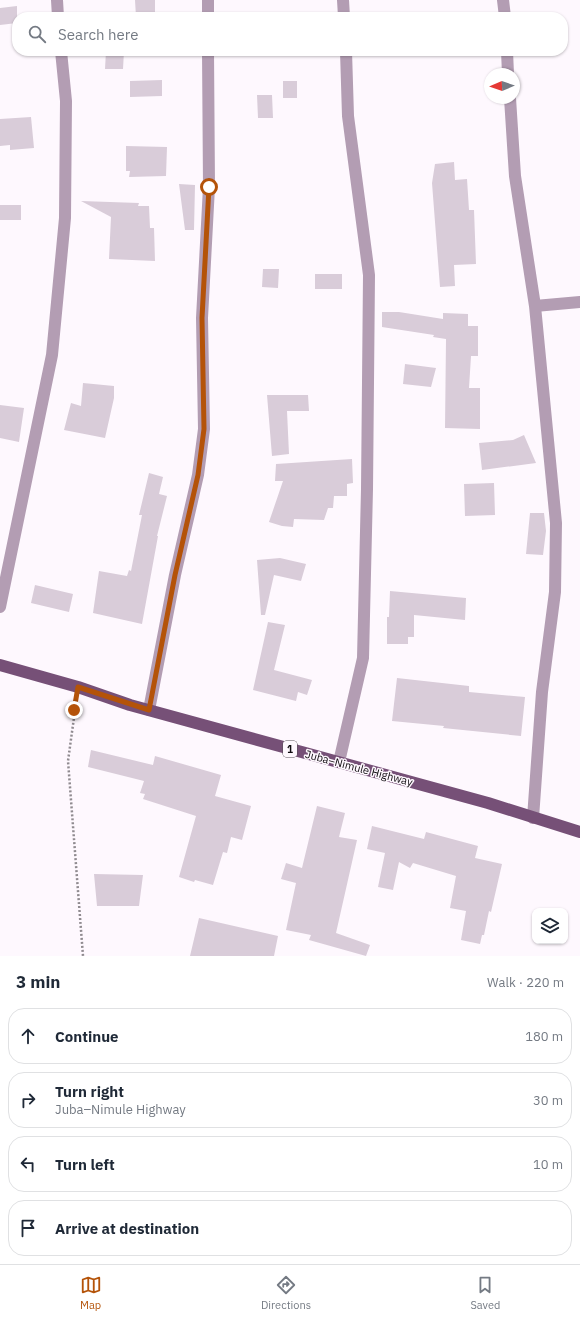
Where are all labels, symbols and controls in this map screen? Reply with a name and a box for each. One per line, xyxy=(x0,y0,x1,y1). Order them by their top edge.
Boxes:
search box xyxy=(12,12,568,56)
icon: search xyxy=(26,23,48,45)
text: Search here xyxy=(58,25,138,44)
north arrow xyxy=(484,68,520,104)
route start xyxy=(200,178,218,196)
route end xyxy=(65,701,83,719)
road number: 1 xyxy=(283,741,297,757)
street label: Juba–Nimule Highway xyxy=(304,747,415,789)
map controls xyxy=(532,908,568,944)
button: layers xyxy=(532,908,568,944)
text: 3 min xyxy=(16,971,60,993)
text: Walk · 220 m xyxy=(487,974,564,991)
icon: ahead xyxy=(17,1025,39,1047)
text: Continue xyxy=(55,1027,119,1046)
text: 180 m xyxy=(525,1028,563,1045)
text: Turn right xyxy=(55,1082,124,1101)
icon: right xyxy=(17,1089,39,1111)
text: 30 m xyxy=(533,1092,563,1109)
text: Juba–Nimule Highway xyxy=(55,1101,186,1118)
icon: left xyxy=(17,1153,39,1175)
text: Turn left xyxy=(55,1155,115,1174)
text: 10 m xyxy=(533,1156,563,1173)
icon: arrive xyxy=(17,1217,39,1239)
text: Arrive at destination xyxy=(55,1219,199,1238)
tab: Map xyxy=(80,1274,102,1312)
tab: Directions xyxy=(261,1274,311,1312)
tab: Saved xyxy=(470,1274,500,1312)

